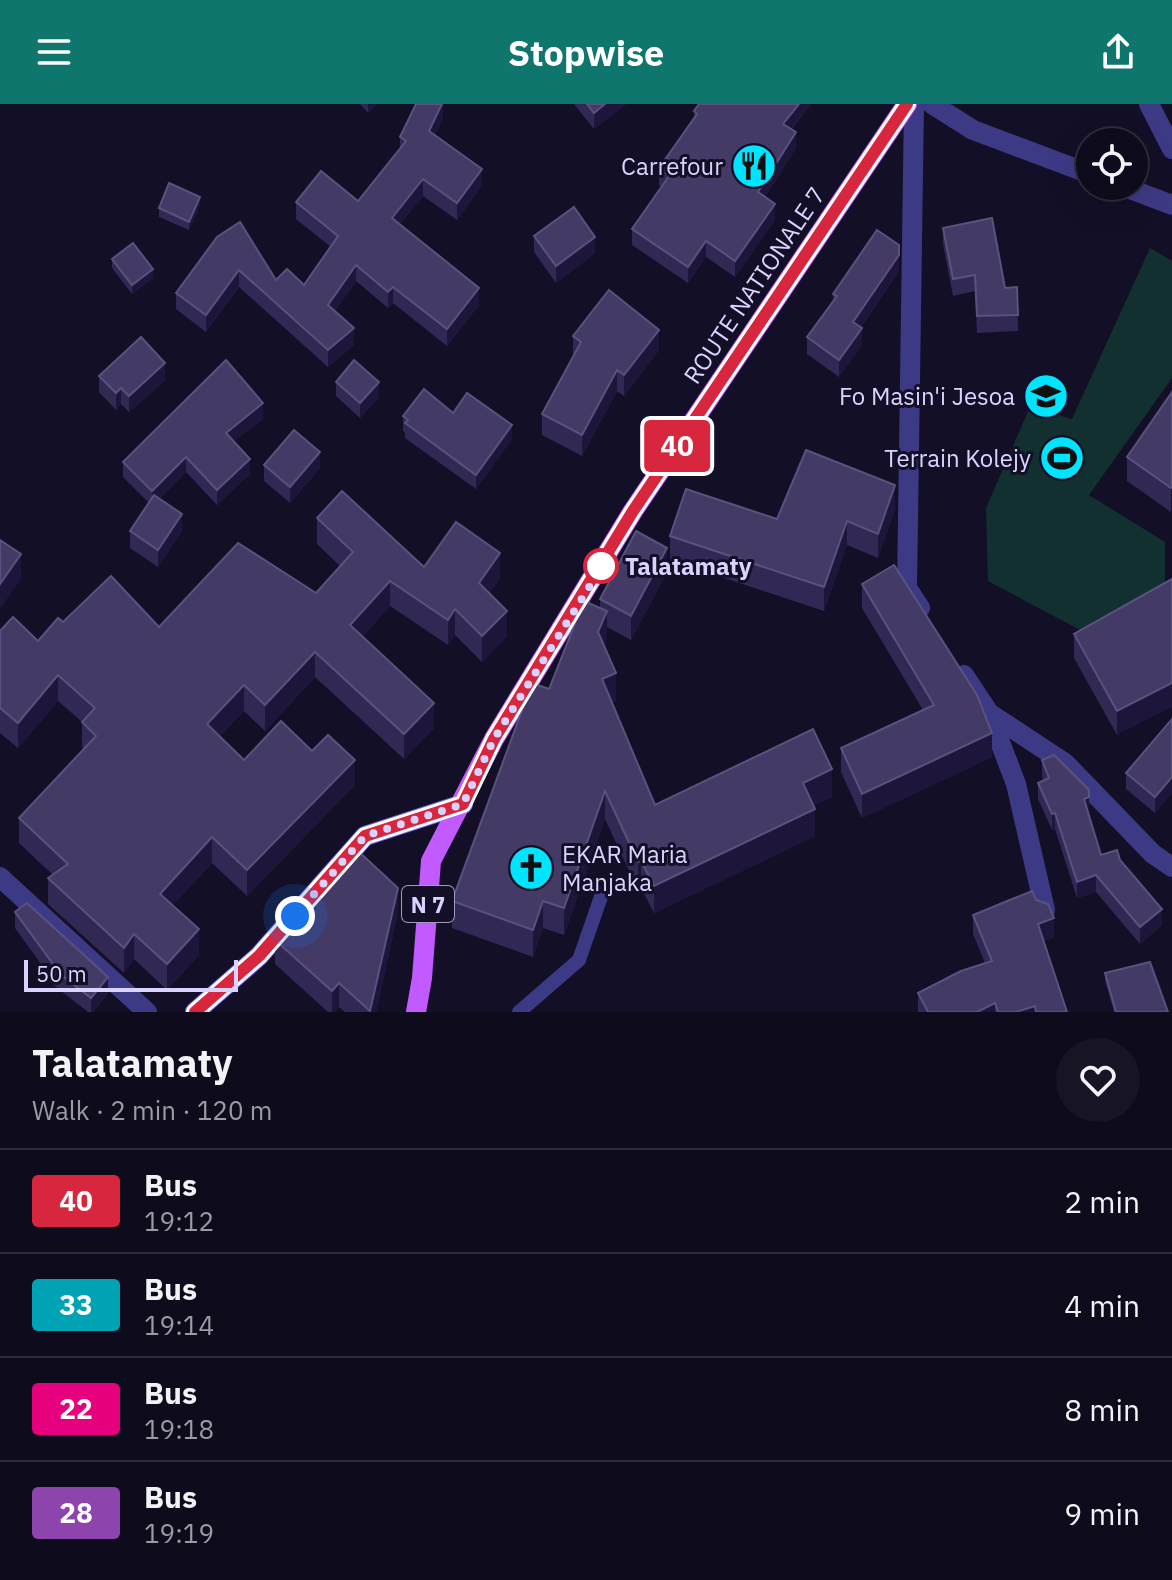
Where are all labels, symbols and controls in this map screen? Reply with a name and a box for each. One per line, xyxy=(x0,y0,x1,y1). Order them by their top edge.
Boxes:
text: Stopwise xyxy=(508,29,664,76)
icon: menu xyxy=(32,30,76,74)
icon: share xyxy=(1096,30,1140,74)
map controls xyxy=(1076,128,1148,200)
button: locate xyxy=(1076,128,1148,200)
restaurant icon: Carrefour xyxy=(730,142,778,190)
place label: Carrefour xyxy=(621,150,723,182)
street label: ROUTE NATIONALE 7 xyxy=(676,180,832,390)
school or university icon: Fo Masin'i Jesoa xyxy=(1022,372,1070,420)
place label: Fo Masin'i Jesoa xyxy=(839,380,1015,412)
line badge: 40 xyxy=(641,420,713,472)
text: 40 xyxy=(660,427,694,464)
sports icon: Terrain Kolejy xyxy=(1038,434,1086,482)
place label: Terrain Kolejy xyxy=(884,442,1031,474)
marker: Talatamaty xyxy=(584,549,618,583)
place label: Talatamaty xyxy=(625,550,752,582)
place label: EKAR Maria Manjaka xyxy=(562,838,688,898)
church icon: EKAR Maria Manjaka xyxy=(507,844,555,892)
road number: N 7 xyxy=(402,886,454,922)
your location xyxy=(275,896,315,936)
scale bar xyxy=(24,956,238,992)
text: 50 m xyxy=(36,959,87,988)
text: Talatamaty xyxy=(32,1038,232,1087)
button: heart xyxy=(1056,1038,1140,1122)
text: Walk · 2 min · 120 m xyxy=(32,1093,272,1127)
text: Bus xyxy=(144,1165,197,1204)
text: 40 xyxy=(59,1182,93,1219)
text: 2 min xyxy=(1064,1182,1140,1221)
text: 19:12 xyxy=(144,1204,214,1238)
text: Bus xyxy=(144,1269,197,1308)
text: 33 xyxy=(59,1286,93,1323)
text: 4 min xyxy=(1064,1286,1140,1325)
text: 19:14 xyxy=(144,1308,214,1342)
text: Bus xyxy=(144,1373,197,1412)
text: 22 xyxy=(59,1390,93,1427)
text: 8 min xyxy=(1064,1390,1140,1429)
text: 19:18 xyxy=(144,1412,214,1446)
text: Bus xyxy=(144,1477,197,1516)
text: 28 xyxy=(59,1494,93,1531)
text: 9 min xyxy=(1064,1494,1140,1533)
text: 19:19 xyxy=(144,1516,214,1550)

